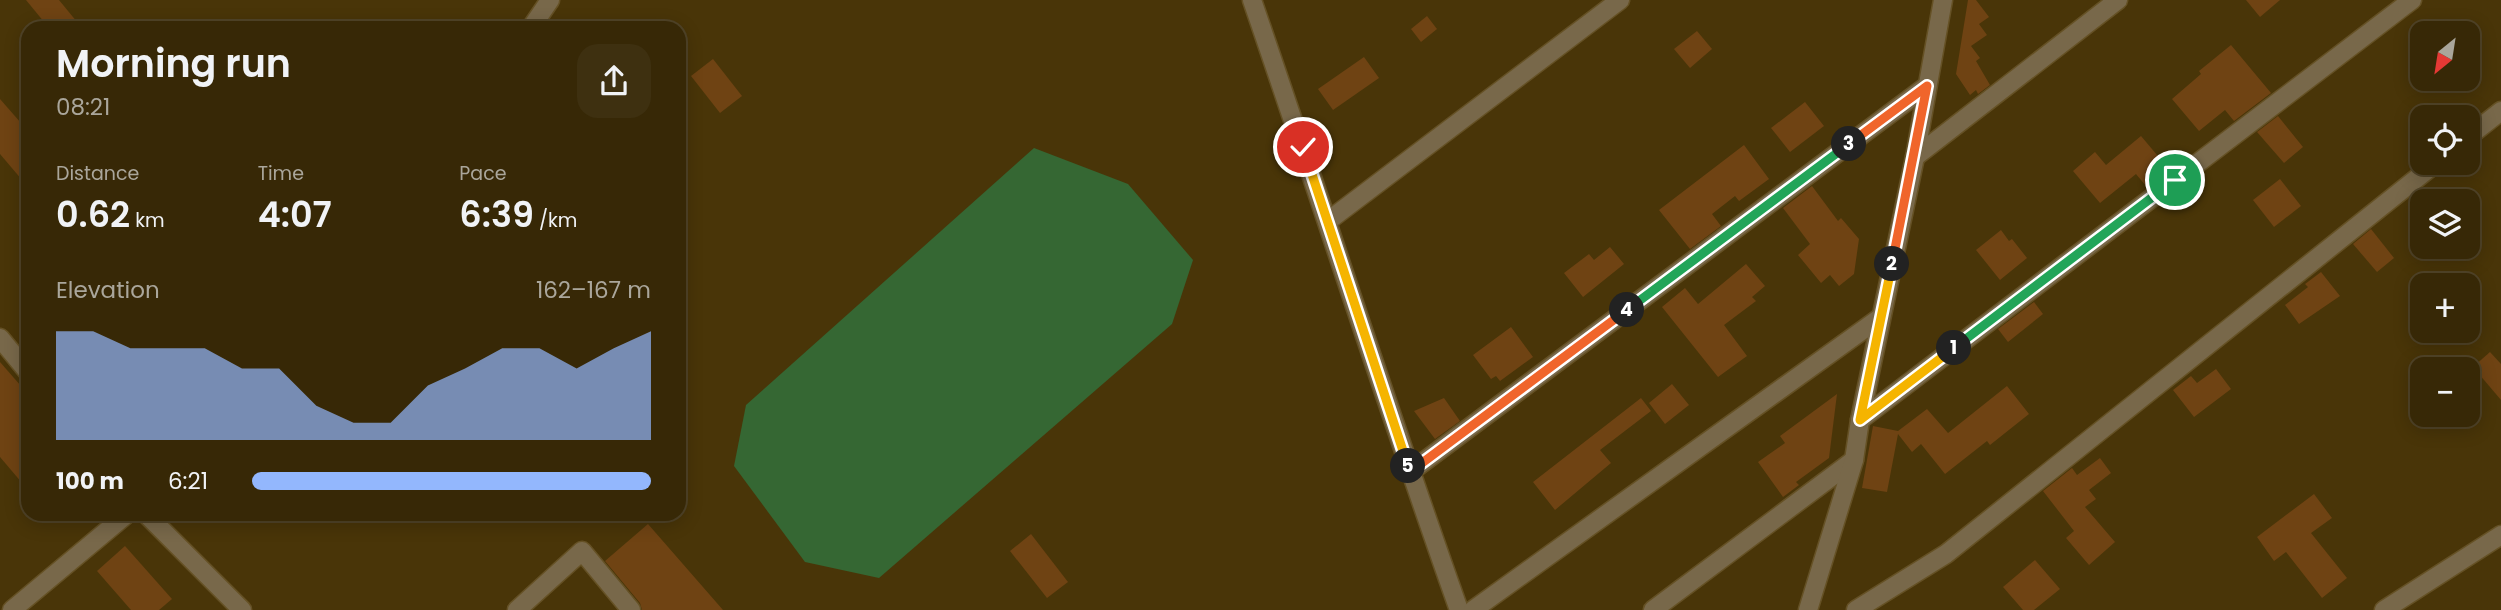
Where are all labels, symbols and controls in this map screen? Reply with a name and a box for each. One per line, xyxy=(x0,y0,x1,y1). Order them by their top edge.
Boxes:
north arrow xyxy=(2410,21,2480,91)
map controls xyxy=(2410,21,2480,427)
text: Morning run xyxy=(56,37,291,90)
button: share xyxy=(577,44,651,118)
text: 08:21 xyxy=(56,91,110,123)
button: locate xyxy=(2410,105,2480,175)
pin xyxy=(1273,117,1333,177)
pin: 3 xyxy=(1832,127,1867,162)
icon: check xyxy=(1284,128,1322,166)
text: 3 xyxy=(1843,130,1854,157)
pin xyxy=(2145,150,2205,210)
text: Distance xyxy=(56,160,139,187)
text: Time xyxy=(258,160,304,187)
text: Pace xyxy=(459,160,507,187)
icon: arrive xyxy=(2156,161,2194,199)
button: layers xyxy=(2410,189,2480,259)
text: 0.62 xyxy=(56,190,130,239)
text: 4:07 xyxy=(258,190,332,239)
text: 6:39 xyxy=(459,190,534,239)
text: km xyxy=(130,207,165,234)
text: /km xyxy=(534,207,577,234)
pin: 2 xyxy=(1874,246,1910,282)
text: 2 xyxy=(1886,250,1897,277)
button: + xyxy=(2410,273,2480,343)
text: Elevation xyxy=(56,274,160,306)
text: 162–167 m xyxy=(536,274,651,306)
pin: 4 xyxy=(1610,292,1644,328)
text: 4 xyxy=(1620,296,1633,323)
pin: 1 xyxy=(1937,330,1972,366)
text: 1 xyxy=(1950,334,1957,361)
button: − xyxy=(2410,357,2480,427)
pin: 5 xyxy=(1390,448,1426,484)
text: 5 xyxy=(1401,452,1414,479)
text: 100 m xyxy=(56,465,124,497)
text: 6:21 xyxy=(168,465,208,497)

